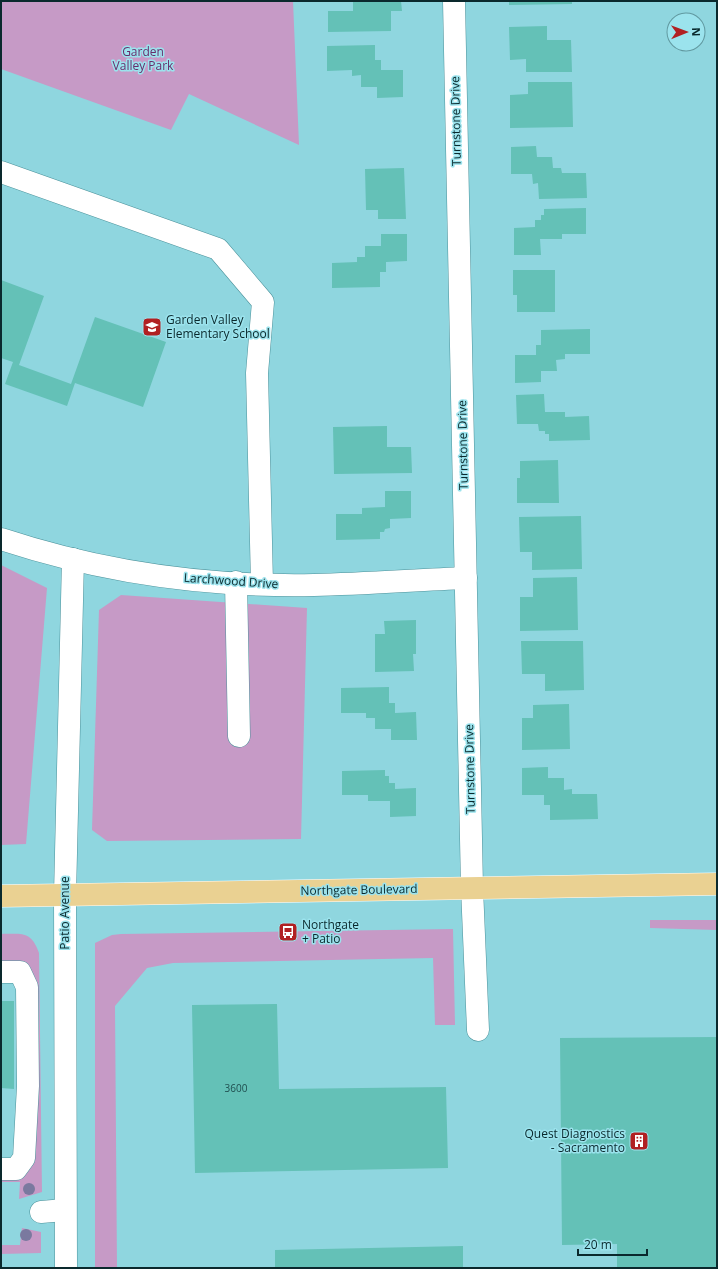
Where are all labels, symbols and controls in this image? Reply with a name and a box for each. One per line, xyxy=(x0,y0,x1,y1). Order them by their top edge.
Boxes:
north arrow xyxy=(666,12,706,52)
text: N xyxy=(689,27,704,36)
park label: Garden Valley Park xyxy=(113,43,174,74)
street label: Turnstone Drive xyxy=(446,76,465,166)
place label: Garden Valley Elementary School xyxy=(166,311,270,342)
school or university icon: Garden Valley Elementary School xyxy=(141,316,163,338)
street label: Turnstone Drive xyxy=(453,400,472,490)
street label: Larchwood Drive xyxy=(183,569,279,592)
street label: Turnstone Drive xyxy=(460,724,479,814)
street label: Patio Avenue xyxy=(56,876,73,950)
street label: Northgate Boulevard xyxy=(300,880,418,899)
place label: Northgate + Patio xyxy=(302,916,359,947)
bus stop icon: Northgate + Patio xyxy=(277,921,299,943)
house number: 3600 xyxy=(225,1081,248,1095)
place label: Quest Diagnostics - Sacramento xyxy=(524,1125,625,1156)
building icon: Quest Diagnostics - Sacramento xyxy=(628,1130,650,1152)
scale bar xyxy=(578,1231,647,1257)
text: 20 m xyxy=(584,1236,612,1253)

